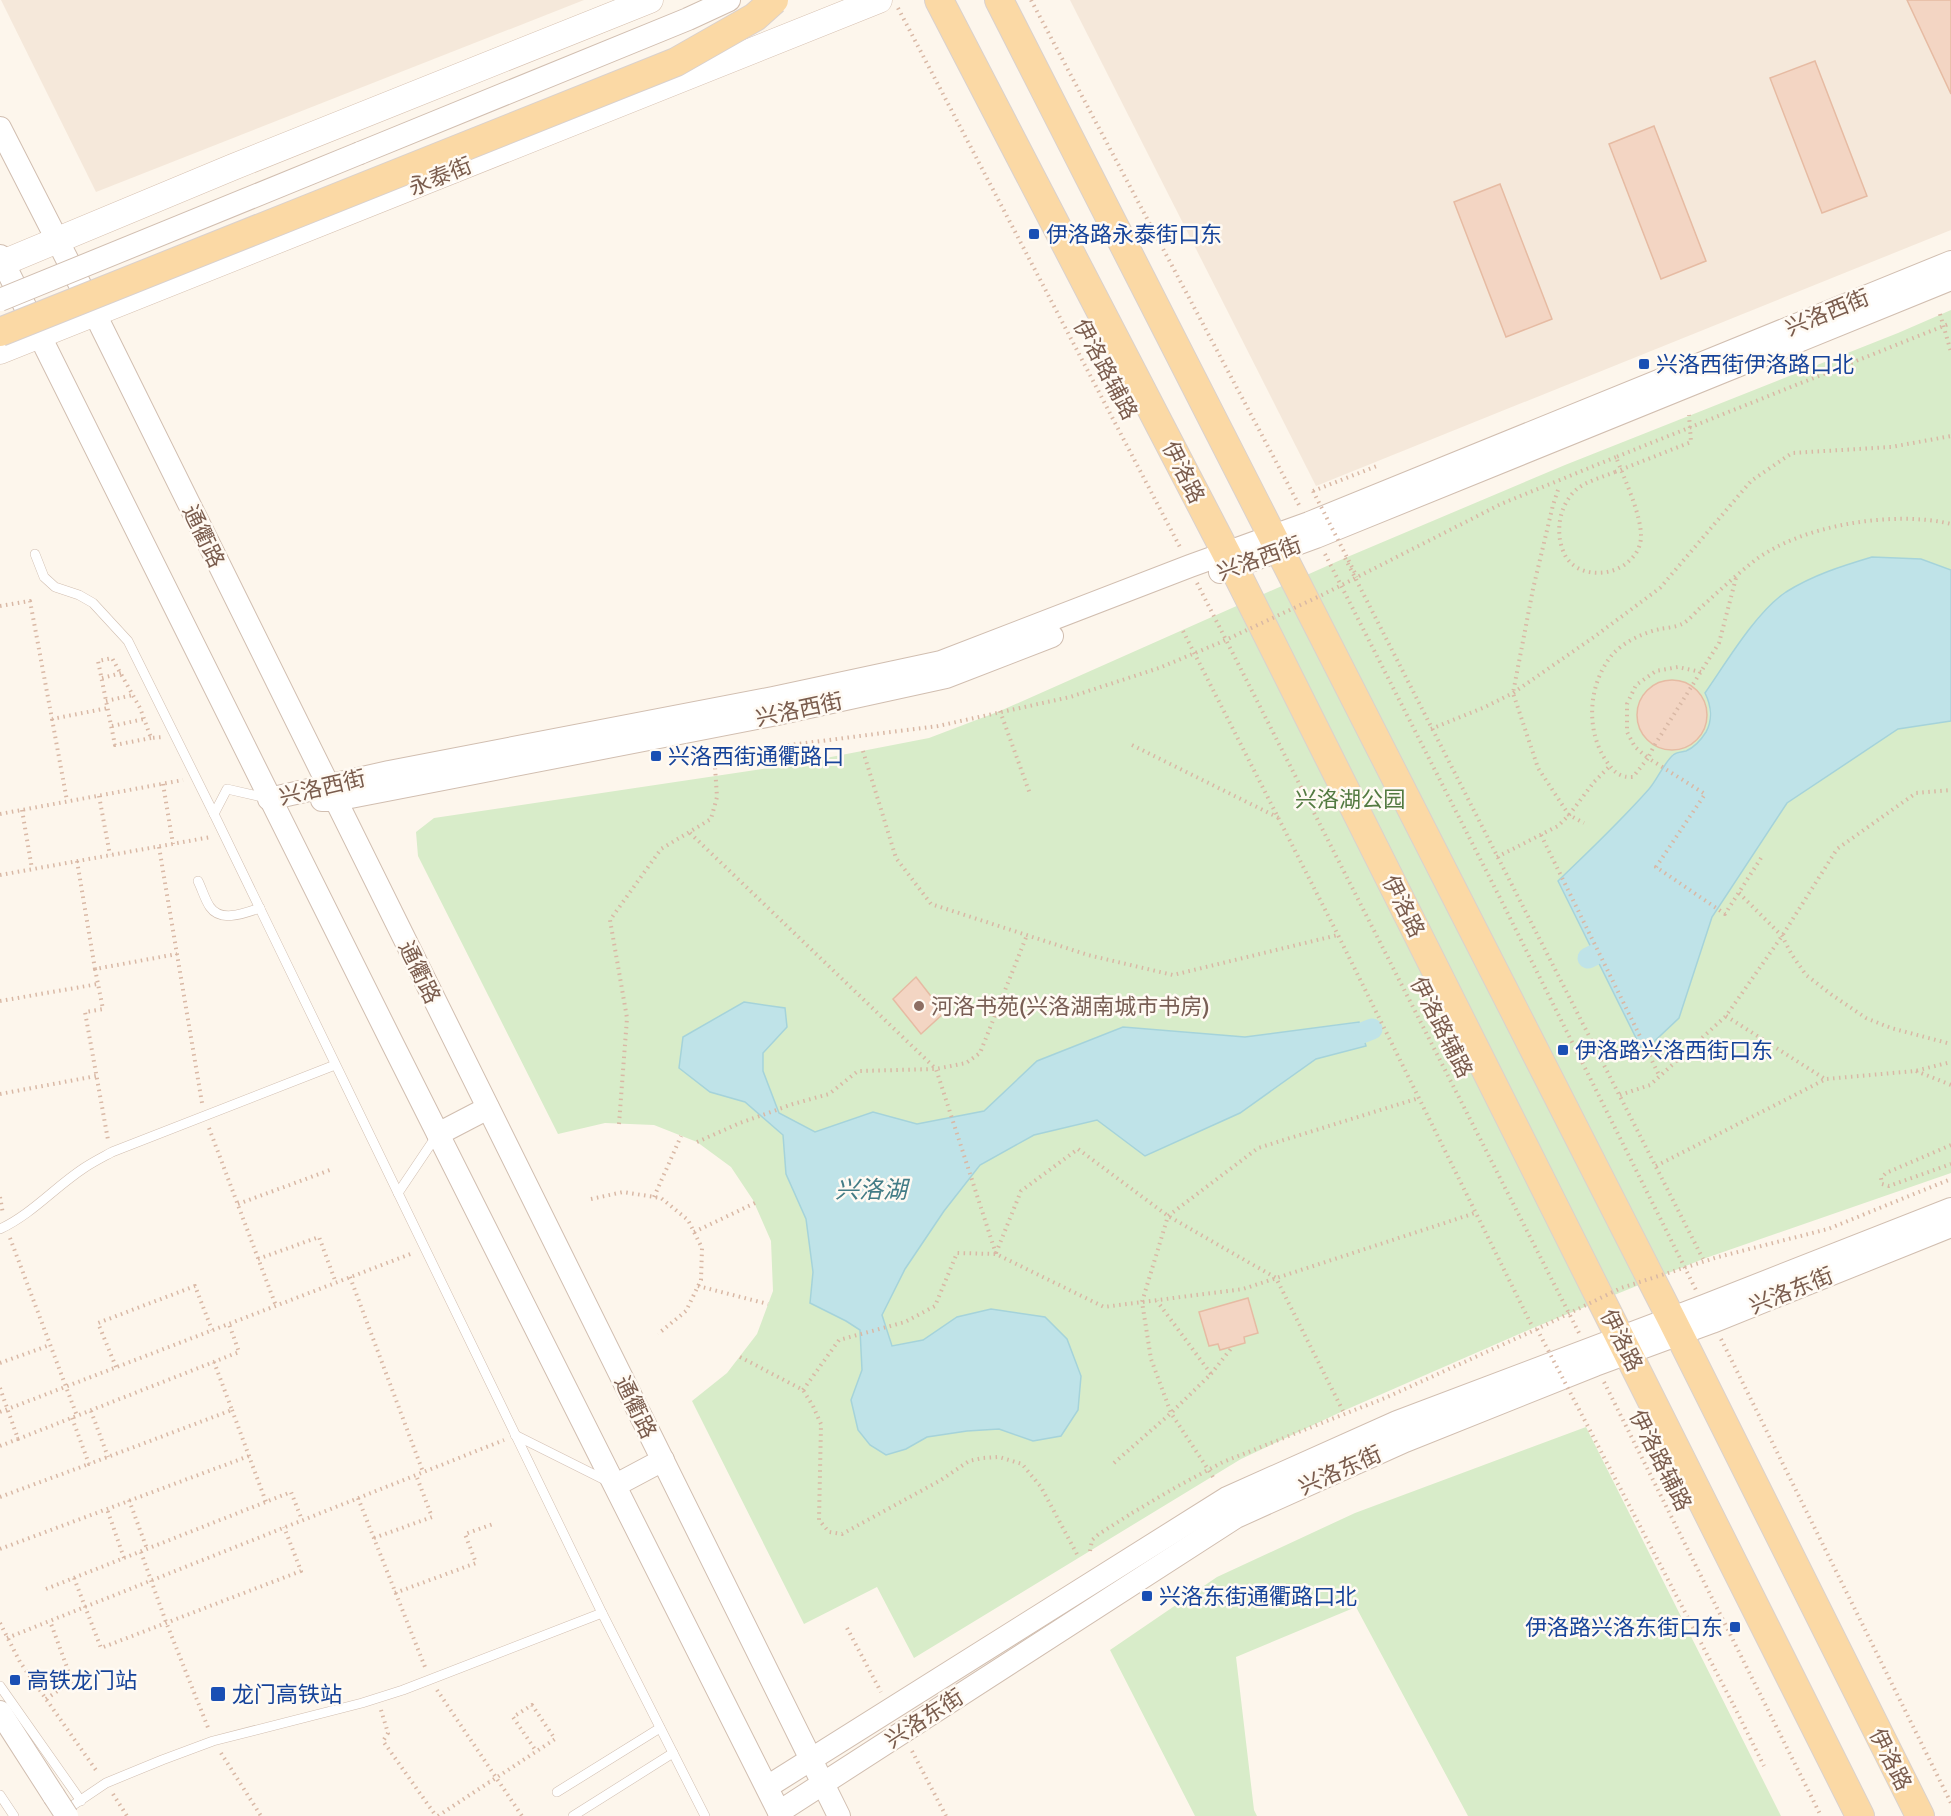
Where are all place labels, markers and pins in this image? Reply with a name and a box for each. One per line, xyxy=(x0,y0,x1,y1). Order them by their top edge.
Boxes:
place label: 伊洛路永泰街口东 xyxy=(1046,221,1222,248)
marker: 伊洛路永泰街口东 xyxy=(1027,227,1041,241)
place label: 兴洛西街伊洛路口北 xyxy=(1656,351,1854,378)
marker: 兴洛西街伊洛路口北 xyxy=(1637,357,1651,371)
place label: 兴洛西街通衢路口 xyxy=(668,743,844,770)
marker: 兴洛西街通衢路口 xyxy=(649,749,663,763)
place label: 河洛书苑(兴洛湖南城市书房) xyxy=(931,993,1210,1020)
marker: 河洛书苑(兴洛湖南城市书房) xyxy=(912,999,926,1013)
place label: 伊洛路兴洛西街口东 xyxy=(1575,1037,1773,1064)
marker: 伊洛路兴洛西街口东 xyxy=(1556,1043,1570,1057)
place label: 兴洛东街通衢路口北 xyxy=(1159,1583,1357,1610)
marker: 兴洛东街通衢路口北 xyxy=(1140,1589,1154,1603)
place label: 伊洛路兴洛东街口东 xyxy=(1525,1614,1723,1641)
marker: 伊洛路兴洛东街口东 xyxy=(1728,1620,1742,1634)
place label: 高铁龙门站 xyxy=(27,1667,137,1694)
marker: 高铁龙门站 xyxy=(8,1673,22,1687)
place label: 龙门高铁站 xyxy=(232,1681,342,1708)
marker: 龙门高铁站 xyxy=(209,1685,227,1703)

